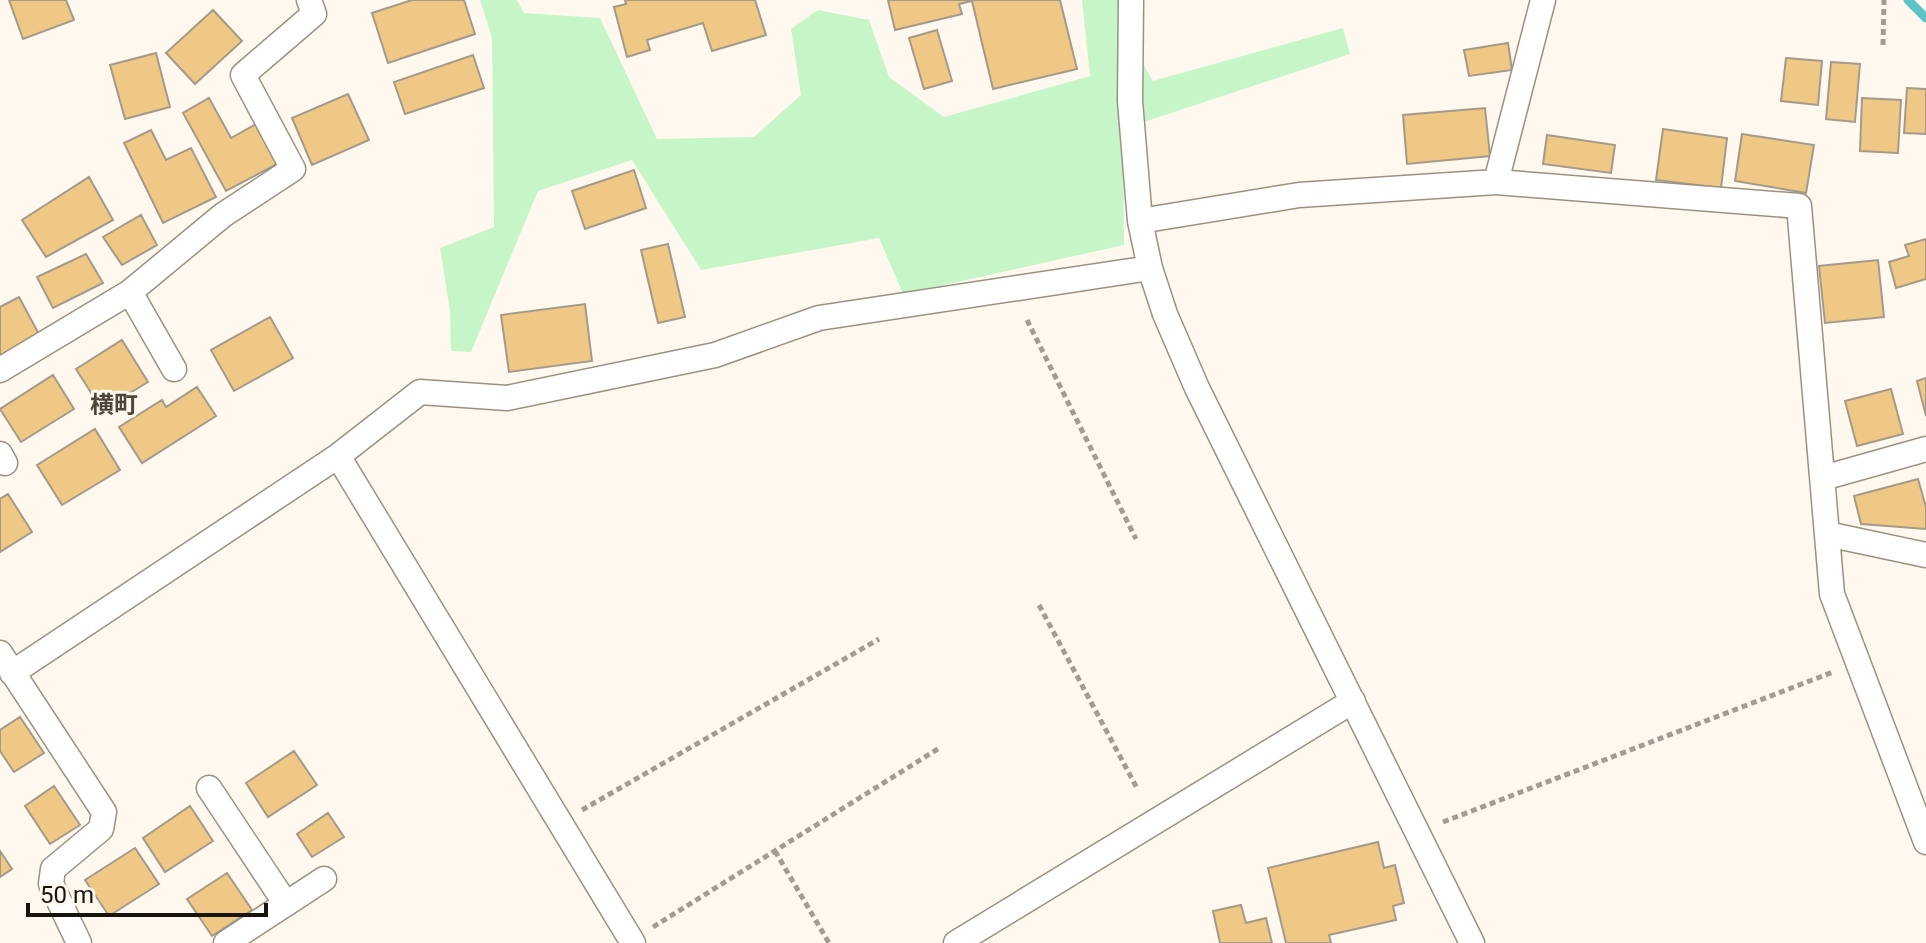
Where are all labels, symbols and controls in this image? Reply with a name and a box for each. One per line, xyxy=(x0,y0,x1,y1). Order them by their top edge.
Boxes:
district label: 横町 xyxy=(90,391,138,419)
scale bar xyxy=(28,867,266,917)
text: 50 m xyxy=(40,881,94,909)

